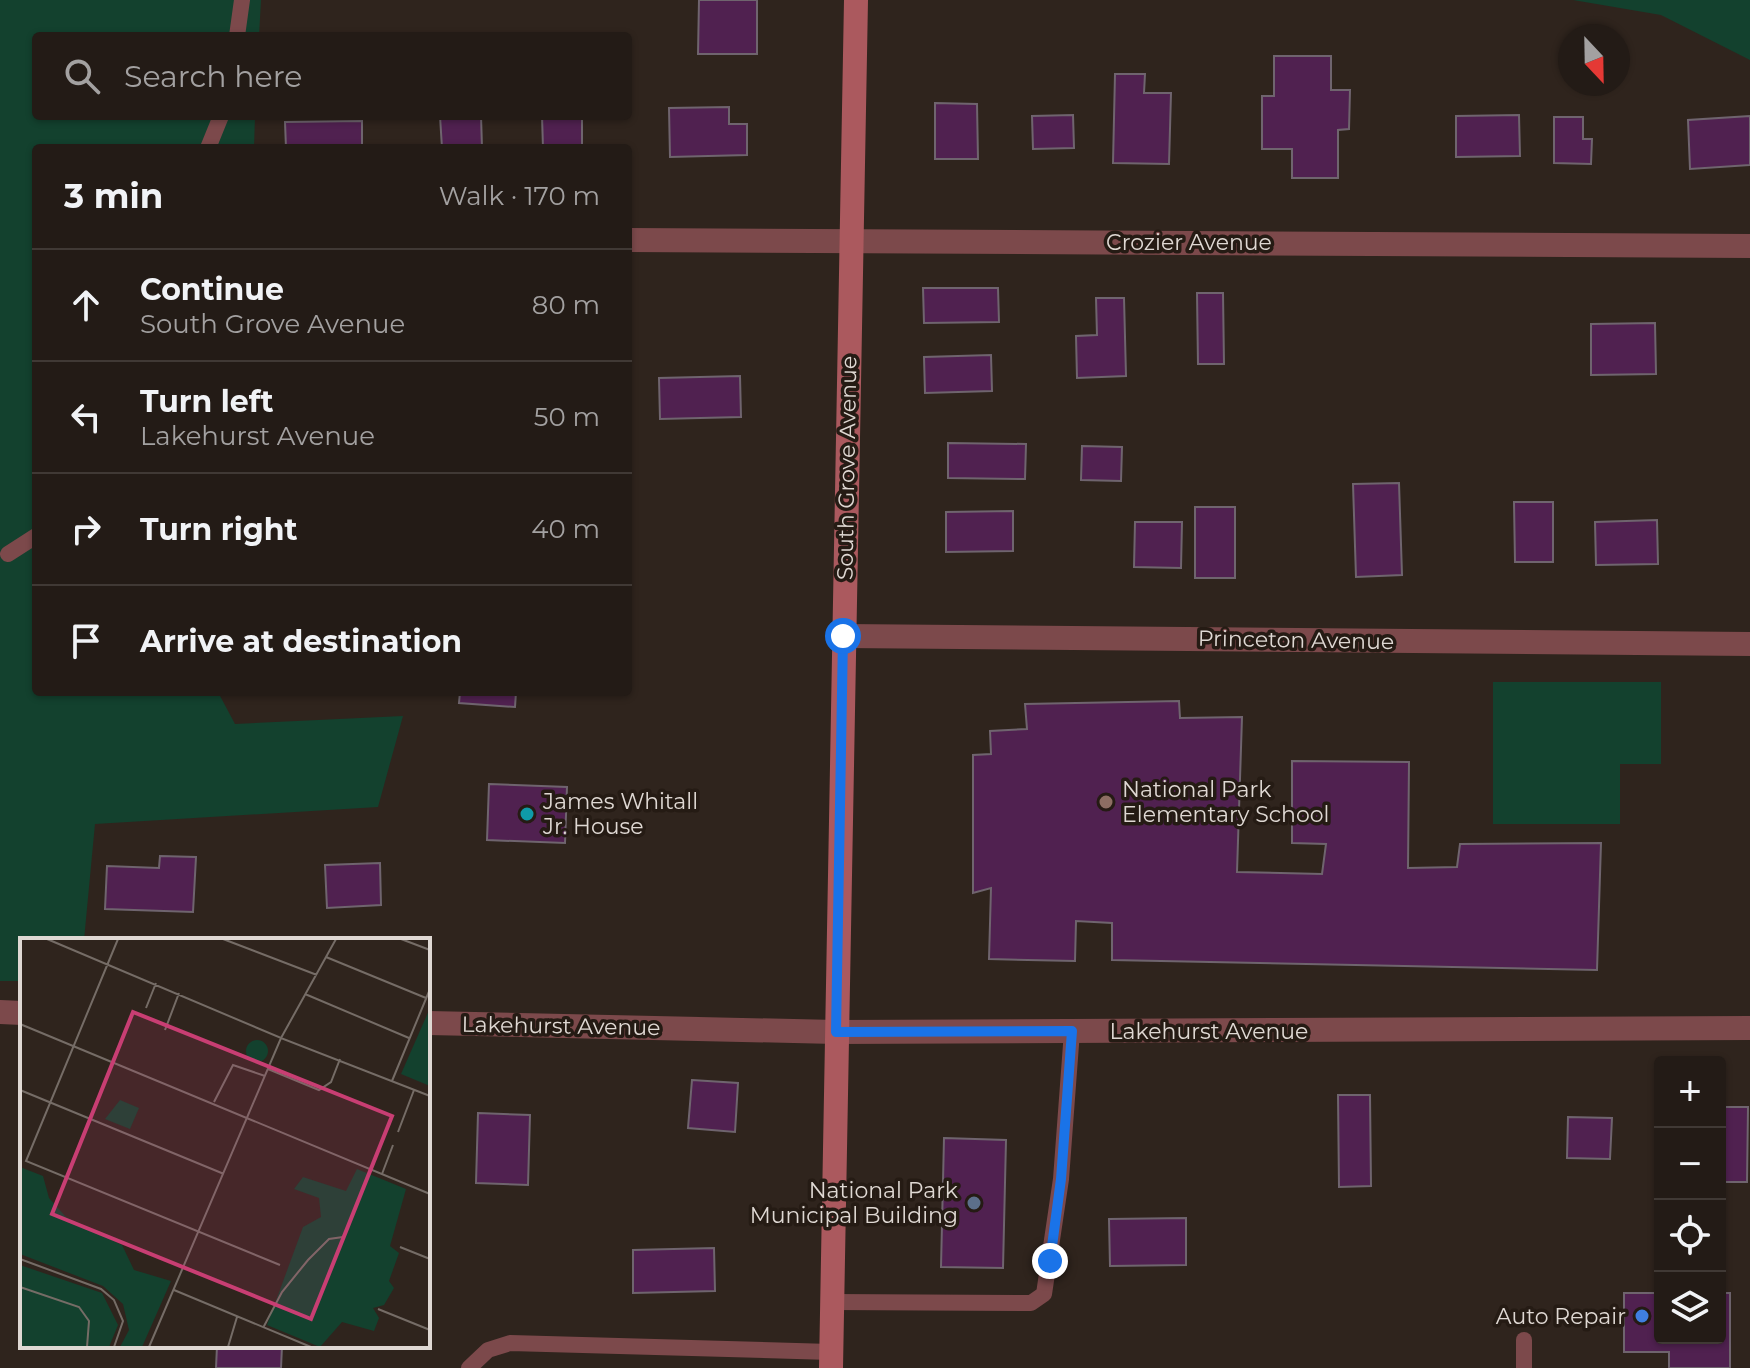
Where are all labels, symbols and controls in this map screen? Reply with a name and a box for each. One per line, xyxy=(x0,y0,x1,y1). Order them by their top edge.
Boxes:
north arrow xyxy=(1558,24,1630,96)
search box xyxy=(32,32,632,120)
icon: search xyxy=(60,54,104,98)
text: Search here xyxy=(124,58,302,95)
text: 3 min xyxy=(64,175,163,217)
text: Walk · 170 m xyxy=(439,180,600,212)
street label: Crozier Avenue xyxy=(1106,229,1272,256)
text: Continue xyxy=(140,271,284,308)
icon: ahead xyxy=(64,283,108,327)
text: 80 m xyxy=(532,289,600,321)
text: South Grove Avenue xyxy=(140,308,405,340)
street label: South Grove Avenue xyxy=(832,356,862,580)
text: Turn left xyxy=(140,383,273,420)
icon: left xyxy=(64,395,108,439)
text: 50 m xyxy=(534,401,600,433)
text: Lakehurst Avenue xyxy=(140,420,375,452)
icon: right xyxy=(64,507,108,551)
text: Turn right xyxy=(140,511,297,548)
text: 40 m xyxy=(531,513,600,545)
route start xyxy=(825,618,861,654)
icon: arrive xyxy=(64,619,108,663)
text: Arrive at destination xyxy=(140,623,462,660)
street label: Princeton Avenue xyxy=(1198,625,1394,655)
place label: National Park Elementary School xyxy=(1122,776,1329,828)
place label: James Whitall Jr. House xyxy=(542,788,698,840)
marker: National Park Elementary School xyxy=(1097,793,1115,811)
marker: James Whitall Jr. House xyxy=(518,805,536,823)
inset map xyxy=(20,938,430,1348)
street label: Lakehurst Avenue xyxy=(461,1011,661,1041)
street label: Lakehurst Avenue xyxy=(1110,1018,1308,1045)
map controls xyxy=(1654,1056,1726,1344)
button: + xyxy=(1654,1056,1726,1128)
button: − xyxy=(1654,1128,1726,1200)
place label: National Park Municipal Building xyxy=(750,1177,959,1229)
marker: National Park Municipal Building xyxy=(965,1194,983,1212)
button: locate xyxy=(1654,1200,1726,1272)
route end xyxy=(1032,1243,1068,1279)
button: layers xyxy=(1654,1272,1726,1344)
place label: Auto Repair xyxy=(1496,1303,1626,1330)
marker: Auto Repair xyxy=(1633,1307,1651,1325)

